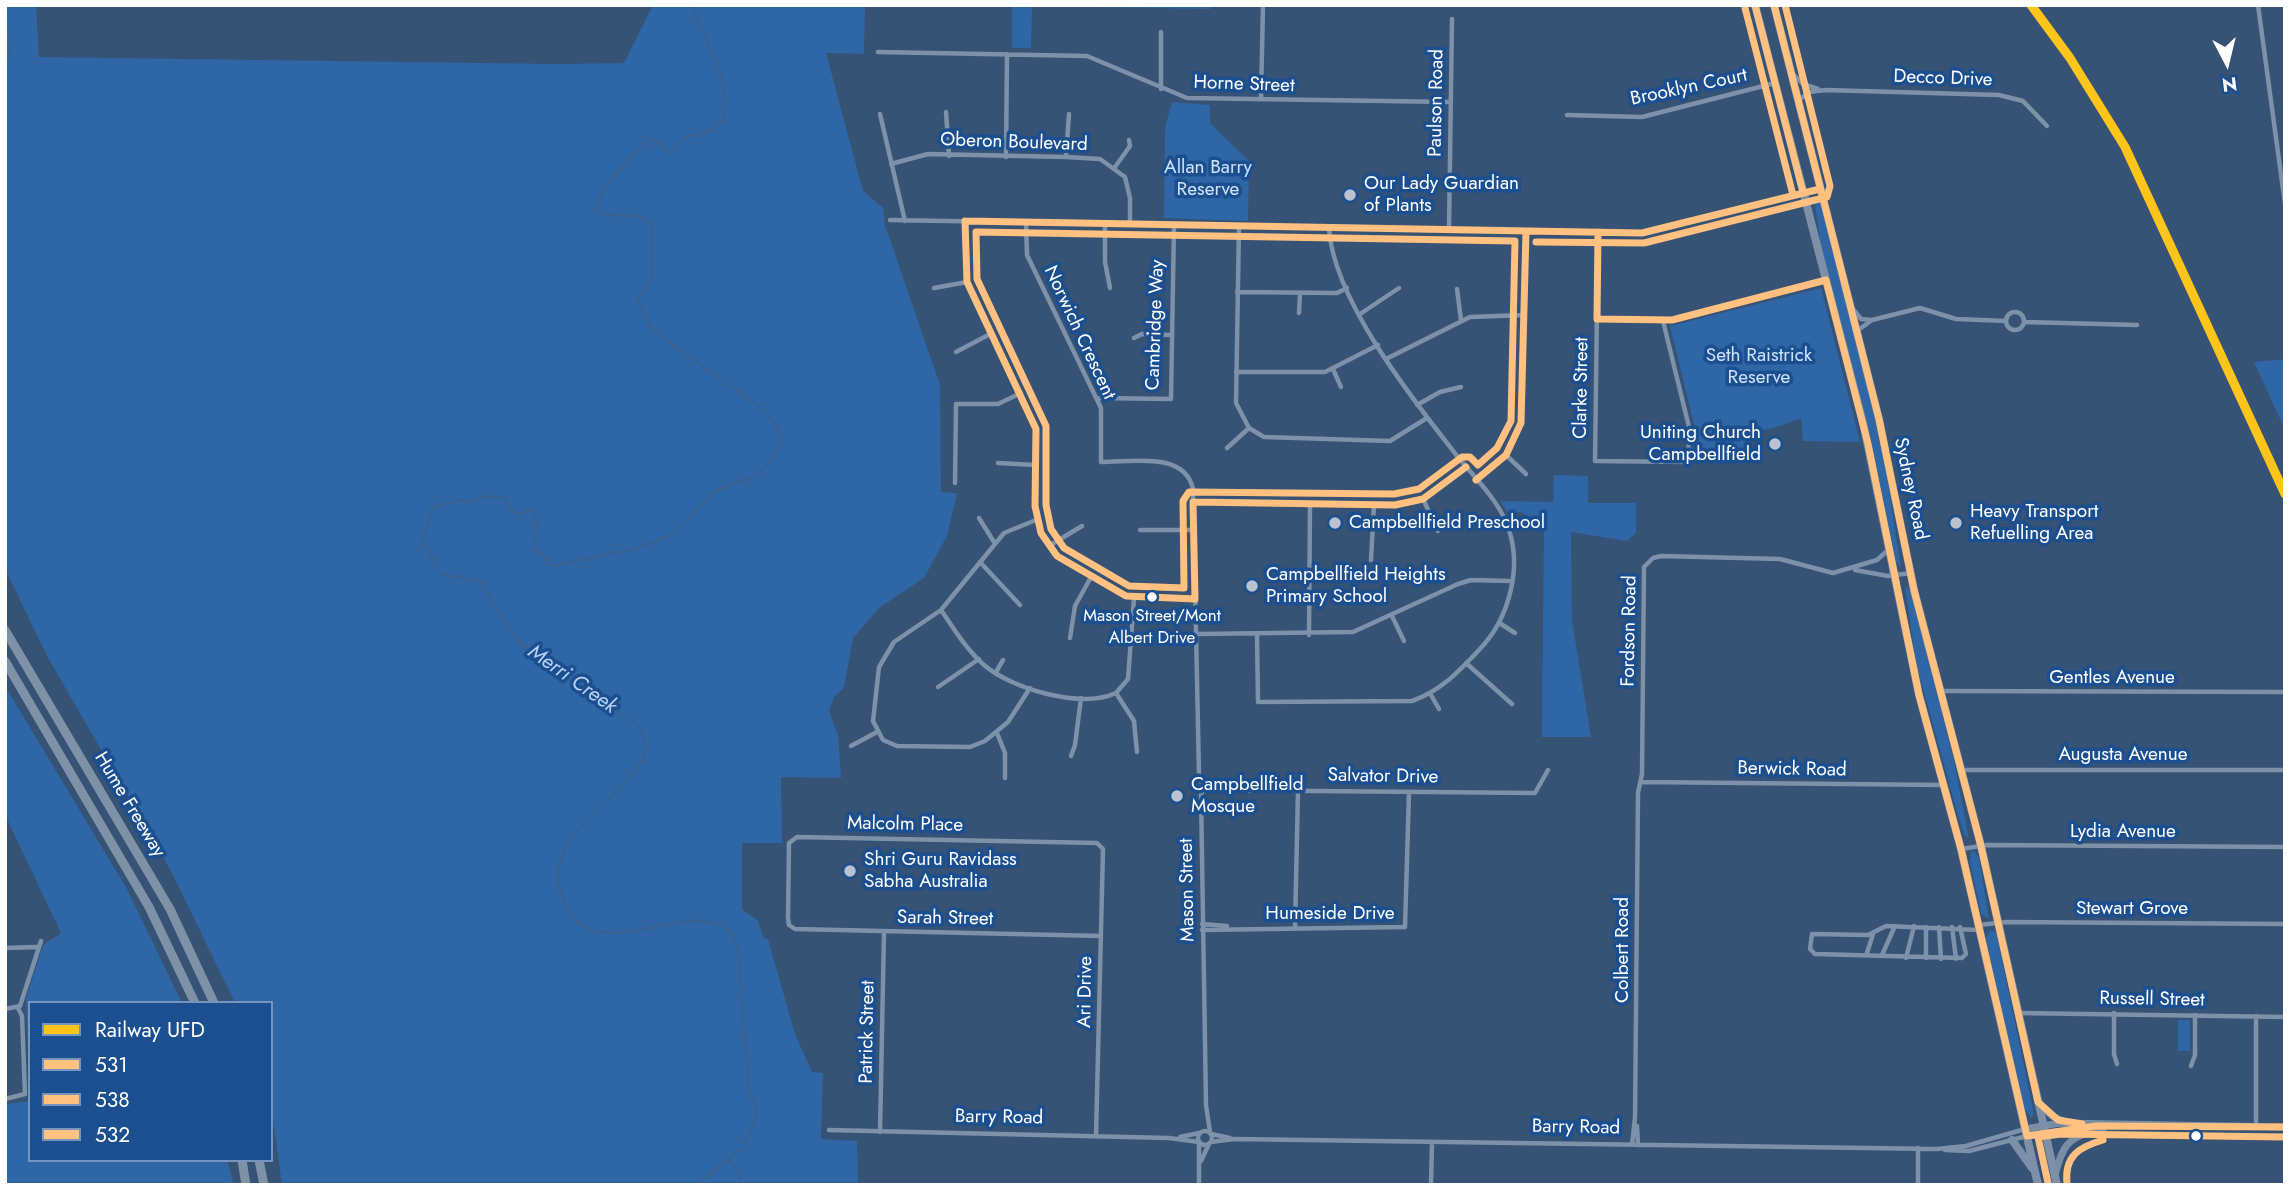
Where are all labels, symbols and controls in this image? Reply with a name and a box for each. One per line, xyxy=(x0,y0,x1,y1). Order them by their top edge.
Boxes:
north arrow xyxy=(2192,28,2262,98)
street label: Paulson Road xyxy=(1425,49,1449,157)
street label: Brooklyn Court xyxy=(1629,65,1749,111)
street label: Decco Drive xyxy=(1893,66,1993,92)
text: N xyxy=(2220,70,2239,99)
street label: Horne Street xyxy=(1193,72,1295,98)
street label: Oberon Boulevard xyxy=(940,129,1088,157)
park label: Allan Barry Reserve xyxy=(1164,157,1252,201)
place label: Our Lady Guardian of Plants xyxy=(1364,173,1519,217)
marker: Our Lady Guardian of Plants xyxy=(1342,187,1358,203)
street label: Cambridge Way xyxy=(1142,259,1170,391)
street label: Norwich Crescent xyxy=(1038,263,1120,403)
street label: Clarke Street xyxy=(1570,337,1594,439)
park label: Seth Raistrick Reserve xyxy=(1706,345,1812,389)
place label: Uniting Church Campbellfield xyxy=(1640,422,1761,466)
marker: Uniting Church Campbellfield xyxy=(1767,436,1783,452)
street label: Sydney Road xyxy=(1888,436,1932,542)
place label: Heavy Transport Refuelling Area xyxy=(1970,501,2098,545)
place label: Campbellfield Preschool xyxy=(1349,512,1545,534)
marker: Campbellfield Preschool xyxy=(1327,515,1343,531)
marker: Heavy Transport Refuelling Area xyxy=(1948,515,1964,531)
place label: Campbellfield Heights Primary School xyxy=(1266,564,1446,608)
street label: Fordson Road xyxy=(1618,575,1642,687)
marker: Campbellfield Heights Primary School xyxy=(1244,578,1260,594)
marker: Mason Street/Mont Albert Drive xyxy=(1145,590,1159,604)
place label: Mason Street/Mont Albert Drive xyxy=(1083,607,1221,647)
water label: Merri Creek xyxy=(522,640,622,720)
street label: Gentles Avenue xyxy=(2049,667,2175,689)
street label: Augusta Avenue xyxy=(2058,744,2188,766)
street label: Hume Freeway xyxy=(89,748,169,862)
street label: Berwick Road xyxy=(1737,758,1847,782)
street label: Salvator Drive xyxy=(1327,765,1439,789)
place label: Campbellfield Mosque xyxy=(1191,774,1304,818)
marker: Campbellfield Mosque xyxy=(1169,788,1185,804)
street label: Malcolm Place xyxy=(847,813,963,837)
street label: Lydia Avenue xyxy=(2070,821,2176,843)
street label: Mason Street xyxy=(1176,838,1200,942)
place label: Shri Guru Ravidass Sabha Australia xyxy=(864,849,1017,893)
marker: Shri Guru Ravidass Sabha Australia xyxy=(842,863,858,879)
street label: Colbert Road xyxy=(1612,897,1634,1003)
street label: Stewart Grove xyxy=(2076,898,2188,920)
street label: Humeside Drive xyxy=(1265,903,1395,925)
street label: Sarah Street xyxy=(897,907,993,931)
street label: Ari Drive xyxy=(1074,956,1098,1028)
street label: Patrick Street xyxy=(856,980,880,1084)
street label: Russell Street xyxy=(2099,988,2205,1012)
legend xyxy=(28,1001,273,1162)
text: Railway UFD xyxy=(95,1015,205,1045)
text: 531 xyxy=(95,1050,128,1080)
text: 538 xyxy=(95,1085,130,1115)
street label: Barry Road xyxy=(955,1106,1043,1130)
street label: Barry Road xyxy=(1532,1116,1620,1140)
text: 532 xyxy=(95,1120,130,1150)
unlabelled marker xyxy=(2189,1129,2203,1143)

